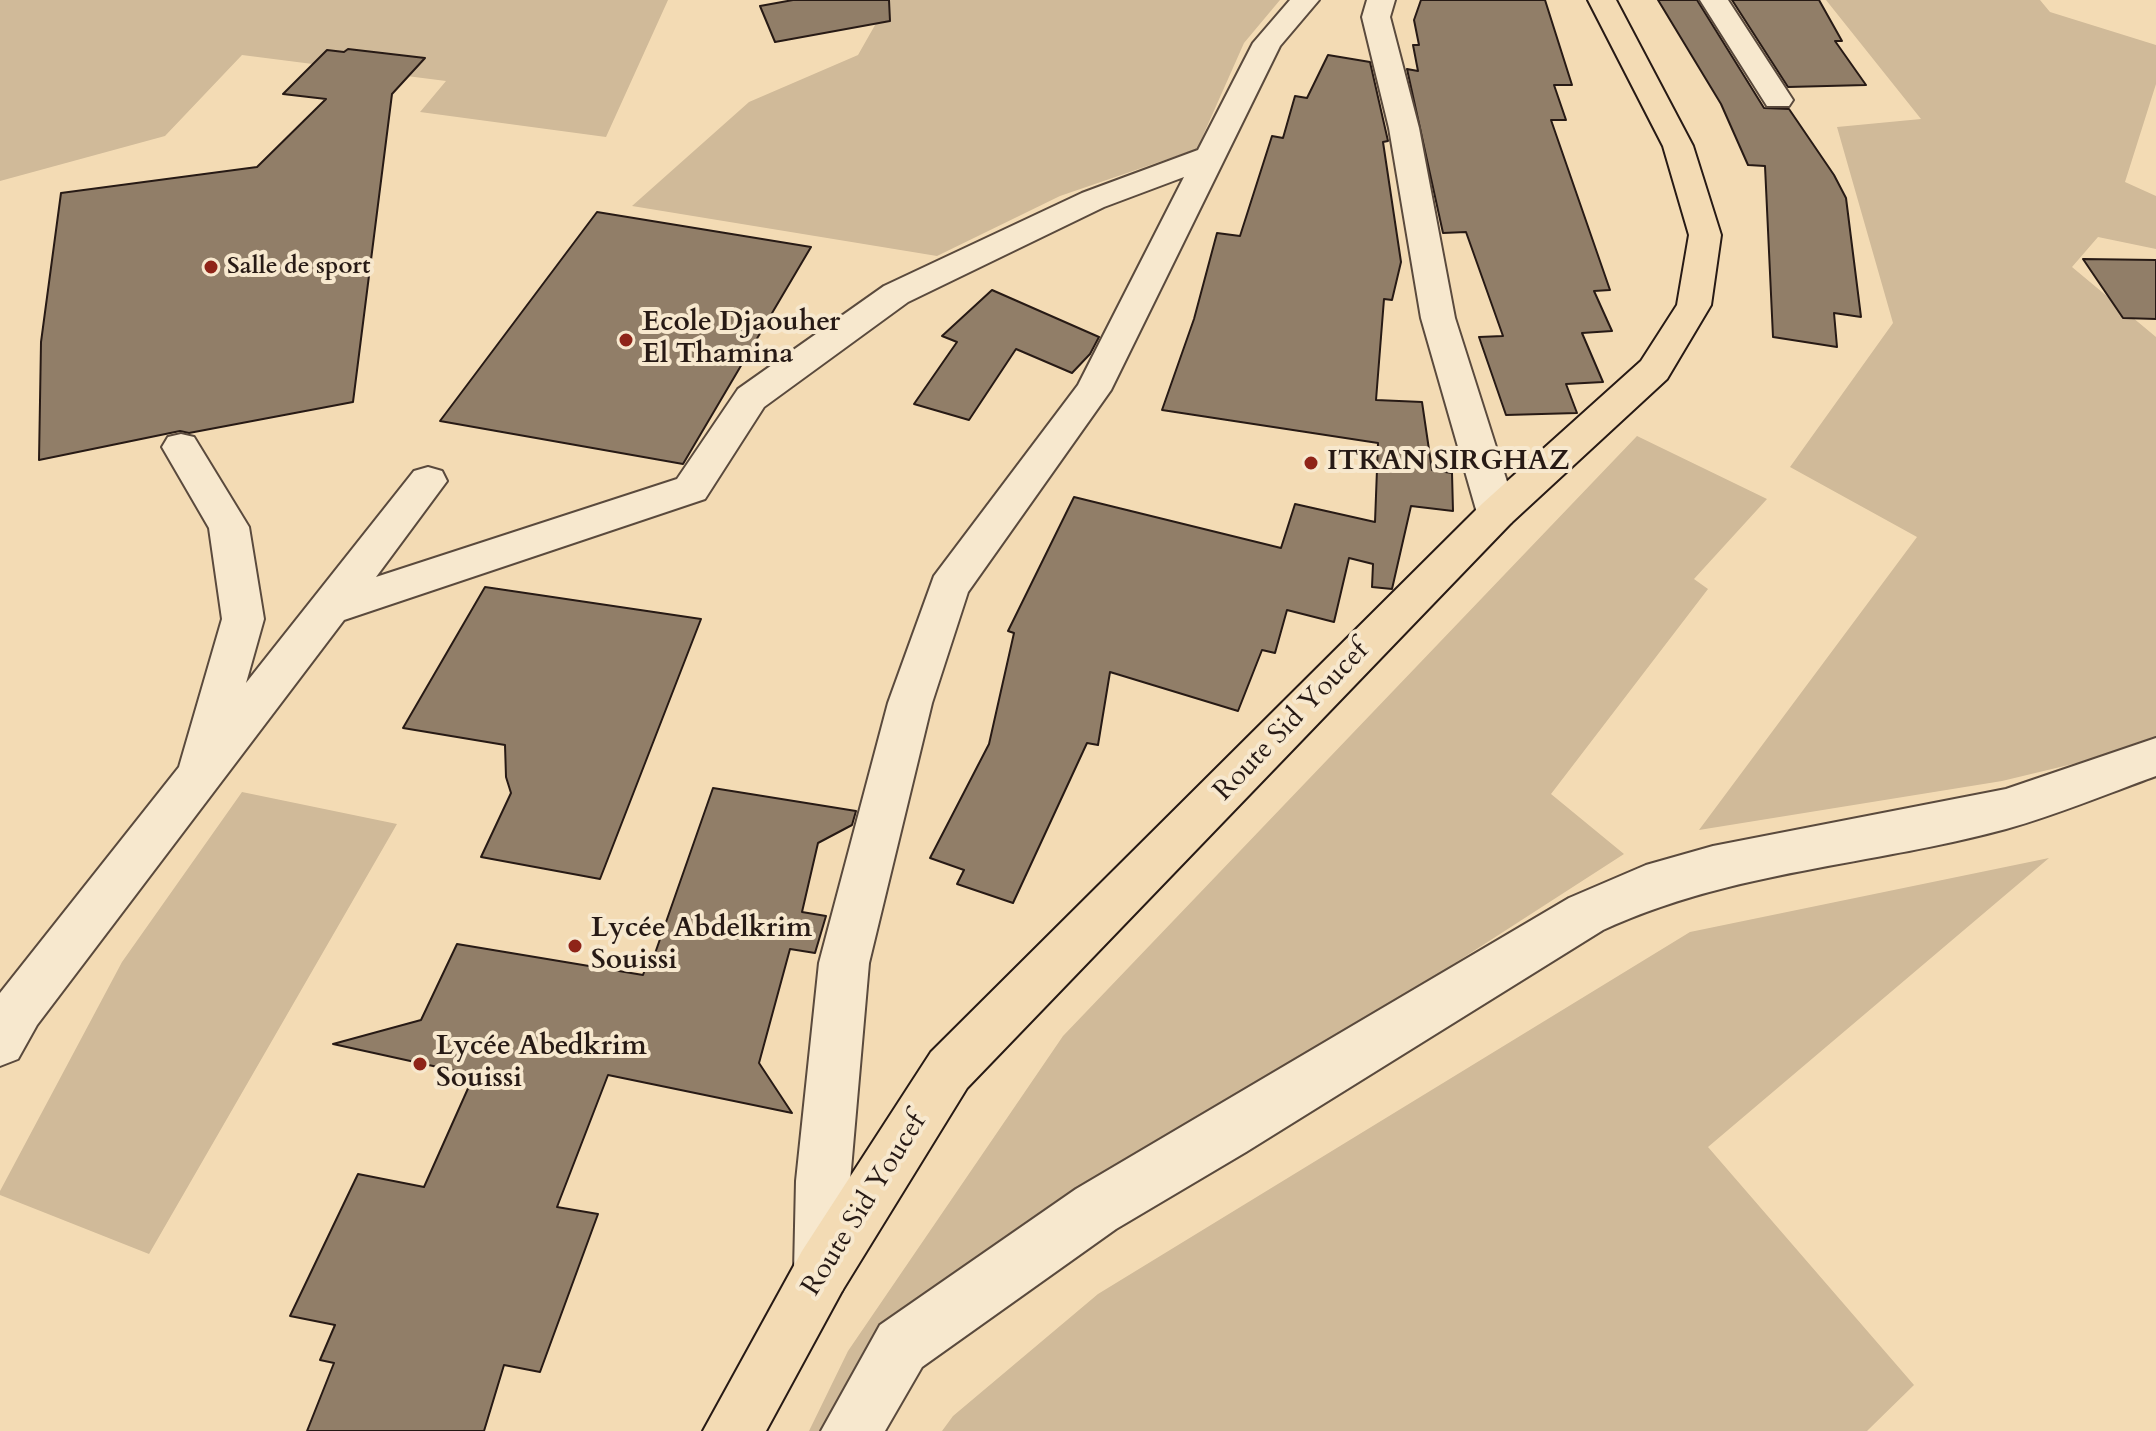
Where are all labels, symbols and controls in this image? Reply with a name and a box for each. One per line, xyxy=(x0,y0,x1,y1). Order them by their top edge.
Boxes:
place label: Salle de sport xyxy=(227,253,370,281)
marker: Salle de sport xyxy=(202,258,220,276)
place label: Ecole Djaouher El Thamina xyxy=(642,307,840,373)
marker: Ecole Djaouher El Thamina xyxy=(617,331,635,349)
place label: ITKAN SIRGHAZ xyxy=(1327,446,1570,480)
marker: ITKAN SIRGHAZ xyxy=(1302,454,1320,472)
street label: Route Sid Youcef xyxy=(1207,635,1377,809)
place label: Lycée Abdelkrim Souissi xyxy=(591,913,812,979)
marker: Lycée Abdelkrim Souissi xyxy=(566,937,584,955)
place label: Lycée Abedkrim Souissi xyxy=(436,1031,647,1097)
marker: Lycée Abedkrim Souissi xyxy=(411,1055,429,1073)
street label: Route Sid Youcef xyxy=(795,1108,935,1302)

